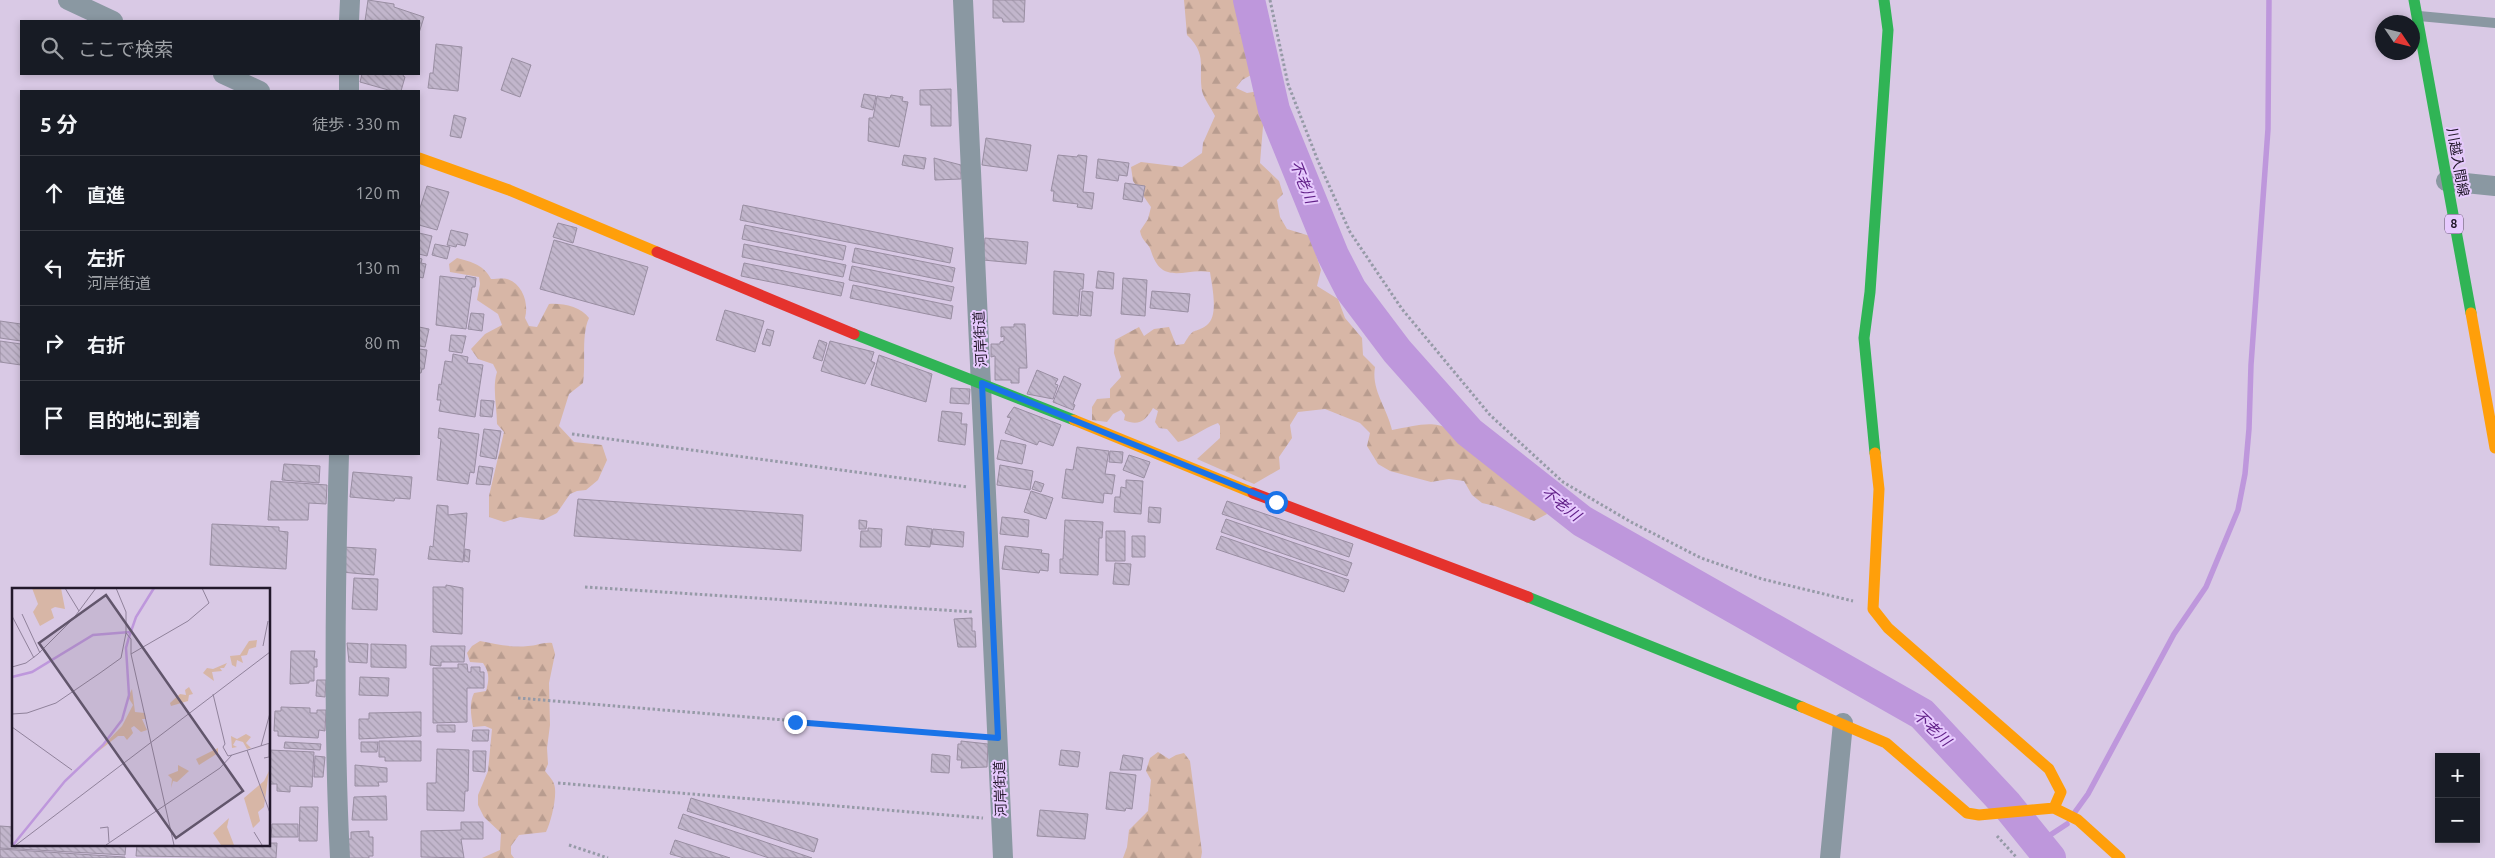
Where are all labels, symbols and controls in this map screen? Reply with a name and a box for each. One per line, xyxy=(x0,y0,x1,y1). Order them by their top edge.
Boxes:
north arrow xyxy=(2375,15,2420,60)
search box xyxy=(20,20,420,75)
icon: search xyxy=(38,34,66,62)
text: ここで検索 xyxy=(78,38,173,60)
text: 5 分 xyxy=(40,112,78,136)
text: 徒歩 · 330 m xyxy=(312,115,400,133)
street label: 川越入間線 xyxy=(2444,126,2472,198)
water label: 不老川 xyxy=(1287,158,1321,208)
icon: ahead xyxy=(40,179,68,207)
text: 直進 xyxy=(87,184,125,206)
text: 120 m xyxy=(355,184,400,202)
road number: 8 xyxy=(2445,214,2463,233)
text: 左折 xyxy=(87,247,125,269)
icon: left xyxy=(40,254,68,282)
text: 130 m xyxy=(355,259,400,277)
text: 河岸街道 xyxy=(87,274,151,292)
street label: 河岸街道 xyxy=(971,311,989,367)
icon: right xyxy=(40,329,68,357)
text: 右折 xyxy=(87,334,125,356)
text: 80 m xyxy=(364,334,400,352)
icon: arrive xyxy=(40,404,68,432)
text: 目的地に到着 xyxy=(87,409,201,431)
water label: 不老川 xyxy=(1538,483,1586,525)
route start xyxy=(1265,491,1288,514)
inset map xyxy=(12,588,270,846)
water label: 不老川 xyxy=(1910,706,1956,751)
route end xyxy=(784,711,807,734)
map controls xyxy=(2435,753,2480,843)
button: + xyxy=(2435,753,2480,798)
street label: 河岸街道 xyxy=(991,761,1009,817)
button: − xyxy=(2435,798,2480,843)

